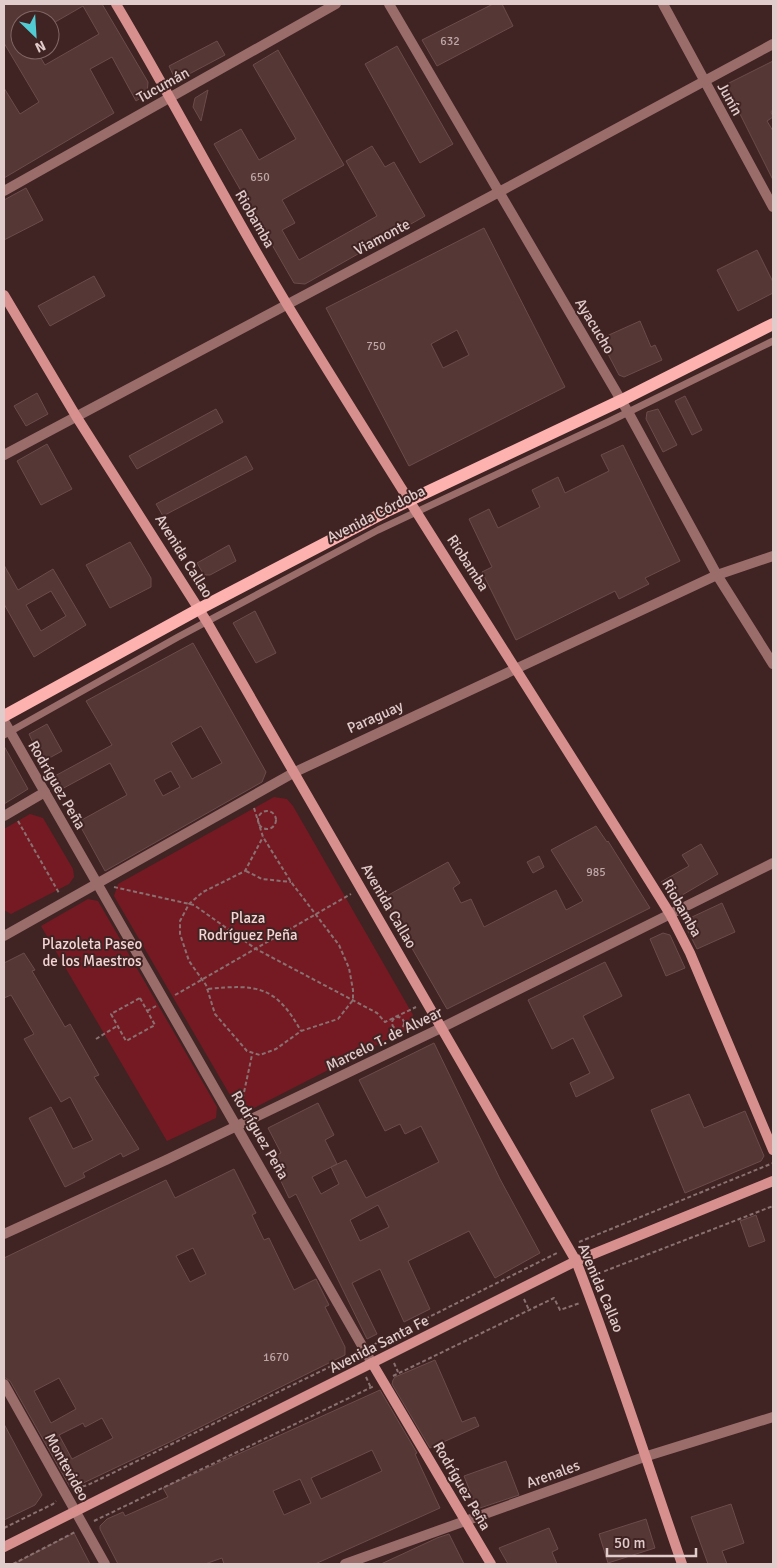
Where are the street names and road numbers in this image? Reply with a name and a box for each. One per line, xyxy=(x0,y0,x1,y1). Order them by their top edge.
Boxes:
street label: Tucumán xyxy=(134,63,192,107)
street label: Junín xyxy=(714,79,746,119)
street label: Riobamba xyxy=(231,187,279,251)
street label: Viamonte xyxy=(351,215,413,259)
street label: Ayacucho xyxy=(571,295,619,357)
street label: Avenida Córdoba xyxy=(324,482,428,546)
street label: Avenida Callao xyxy=(151,511,217,601)
street label: Riobamba xyxy=(443,531,493,595)
street label: Paraguay xyxy=(344,697,406,737)
street label: Rodríguez Peña xyxy=(24,737,90,833)
street label: Avenida Callao xyxy=(358,860,421,952)
street label: Riobamba xyxy=(658,876,706,940)
street label: Marcelo T. de Alvear xyxy=(323,1003,446,1075)
street label: Rodríguez Peña xyxy=(227,1087,293,1183)
street label: Avenida Callao xyxy=(574,1241,628,1335)
street label: Avenida Santa Fe xyxy=(326,1311,432,1377)
street label: Montevideo xyxy=(41,1430,93,1504)
street label: Rodríguez Peña xyxy=(429,1438,495,1534)
street label: Arenales xyxy=(524,1456,583,1492)

